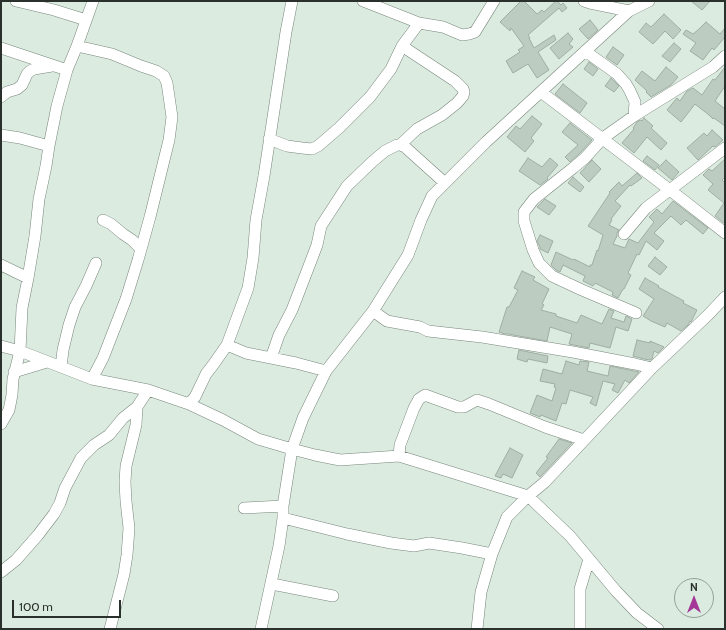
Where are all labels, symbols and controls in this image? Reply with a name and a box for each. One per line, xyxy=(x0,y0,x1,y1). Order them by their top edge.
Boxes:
north arrow xyxy=(674,578,714,618)
text: N xyxy=(690,580,698,594)
scale bar xyxy=(14,592,123,618)
text: 100 m xyxy=(19,599,53,614)

